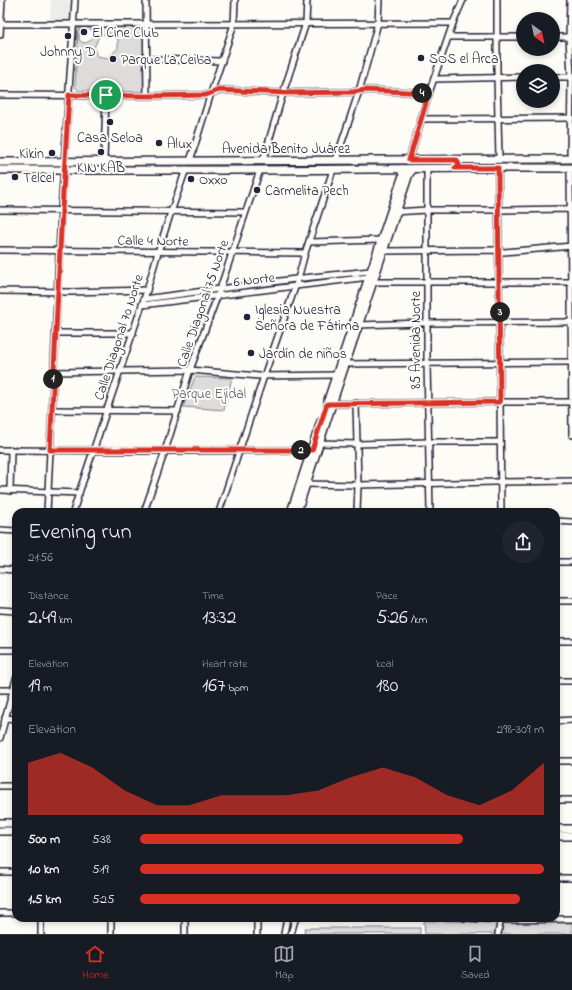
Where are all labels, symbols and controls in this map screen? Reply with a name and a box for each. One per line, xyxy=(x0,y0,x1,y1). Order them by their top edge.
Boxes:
north arrow xyxy=(516,12,560,56)
map controls xyxy=(516,12,560,108)
place label: El Cine Club xyxy=(92,23,159,44)
marker: El Cine Club xyxy=(79,27,89,37)
marker: Johnny D xyxy=(63,31,73,41)
place label: Johnny D xyxy=(40,42,96,64)
place label: SOS el Arca xyxy=(429,49,499,70)
place label: Parque La Ceiba xyxy=(121,50,211,71)
marker: SOS el Arca xyxy=(416,53,426,63)
marker: Parque La Ceiba xyxy=(108,54,118,64)
button: layers xyxy=(516,64,560,108)
pin xyxy=(89,78,123,112)
pin: 4 xyxy=(412,83,432,103)
icon: arrive xyxy=(95,84,117,106)
text: 4 xyxy=(420,85,424,101)
marker: Casa Seloa xyxy=(105,117,115,127)
place label: Casa Seloa xyxy=(77,128,143,149)
place label: Alux xyxy=(167,134,192,155)
marker: Alux xyxy=(154,138,164,148)
street label: Avenida Benito Juárez xyxy=(222,139,350,160)
place label: Kikin xyxy=(19,144,44,165)
marker: KIN KAB xyxy=(96,147,106,157)
marker: Kikin xyxy=(47,148,57,158)
place label: KIN KAB xyxy=(77,158,125,179)
place label: Telcel xyxy=(23,168,55,189)
place label: Oxxo xyxy=(199,170,228,191)
marker: Telcel xyxy=(10,172,20,182)
marker: Oxxo xyxy=(186,174,196,184)
place label: Carmelita Pech xyxy=(265,181,349,202)
marker: Carmelita Pech xyxy=(252,185,262,195)
street label: Calle 4 Norte xyxy=(117,230,189,253)
street label: Calle Diagonal 75 Norte xyxy=(172,236,236,370)
street label: 6 Norte xyxy=(232,267,277,293)
street label: Calle Diagonal 70 Norte xyxy=(89,271,151,403)
street label: 85 Avenida Norte xyxy=(406,290,427,389)
place label: Iglesia Nuestra Señora de Fátima xyxy=(255,300,359,337)
pin: 3 xyxy=(490,302,510,322)
text: 3 xyxy=(498,304,502,320)
marker: Iglesia Nuestra Señora de Fátima xyxy=(242,312,252,322)
place label: Jardín de niños xyxy=(259,344,347,365)
marker: Jardín de niños xyxy=(246,348,256,358)
pin: 1 xyxy=(43,369,63,389)
text: 1 xyxy=(51,371,55,387)
park label: Parque Ejidal xyxy=(172,384,246,405)
pin: 2 xyxy=(291,440,311,460)
text: 2 xyxy=(298,442,304,458)
text: Evening run xyxy=(28,517,132,549)
button: share xyxy=(502,521,544,563)
text: 21:56 xyxy=(28,548,53,567)
text: Distance xyxy=(28,588,69,604)
text: Time xyxy=(202,588,224,604)
text: Pace xyxy=(376,588,397,604)
text: 2.49 xyxy=(28,604,56,633)
text: 13:32 xyxy=(202,604,237,633)
text: 5:26 xyxy=(376,604,408,633)
text: km xyxy=(56,612,72,628)
text: /km xyxy=(408,612,427,628)
text: Elevation xyxy=(28,656,68,672)
text: Heart rate xyxy=(202,656,247,672)
text: kcal xyxy=(376,656,394,672)
text: 19 xyxy=(28,672,40,701)
text: 167 xyxy=(202,672,225,701)
text: 180 xyxy=(376,672,399,701)
text: m xyxy=(40,680,52,696)
text: bpm xyxy=(225,680,248,696)
text: Elevation xyxy=(28,720,76,739)
text: 298–309 m xyxy=(497,720,544,739)
text: 500 m xyxy=(28,830,60,849)
text: 5:38 xyxy=(92,830,111,849)
text: 1.0 km xyxy=(28,860,59,879)
text: 5:19 xyxy=(92,860,109,879)
text: 1.5 km xyxy=(28,890,61,909)
text: 5:25 xyxy=(92,890,114,909)
tab: Home xyxy=(83,943,108,983)
tab: Map xyxy=(273,943,295,983)
tab: Saved xyxy=(461,943,489,983)

